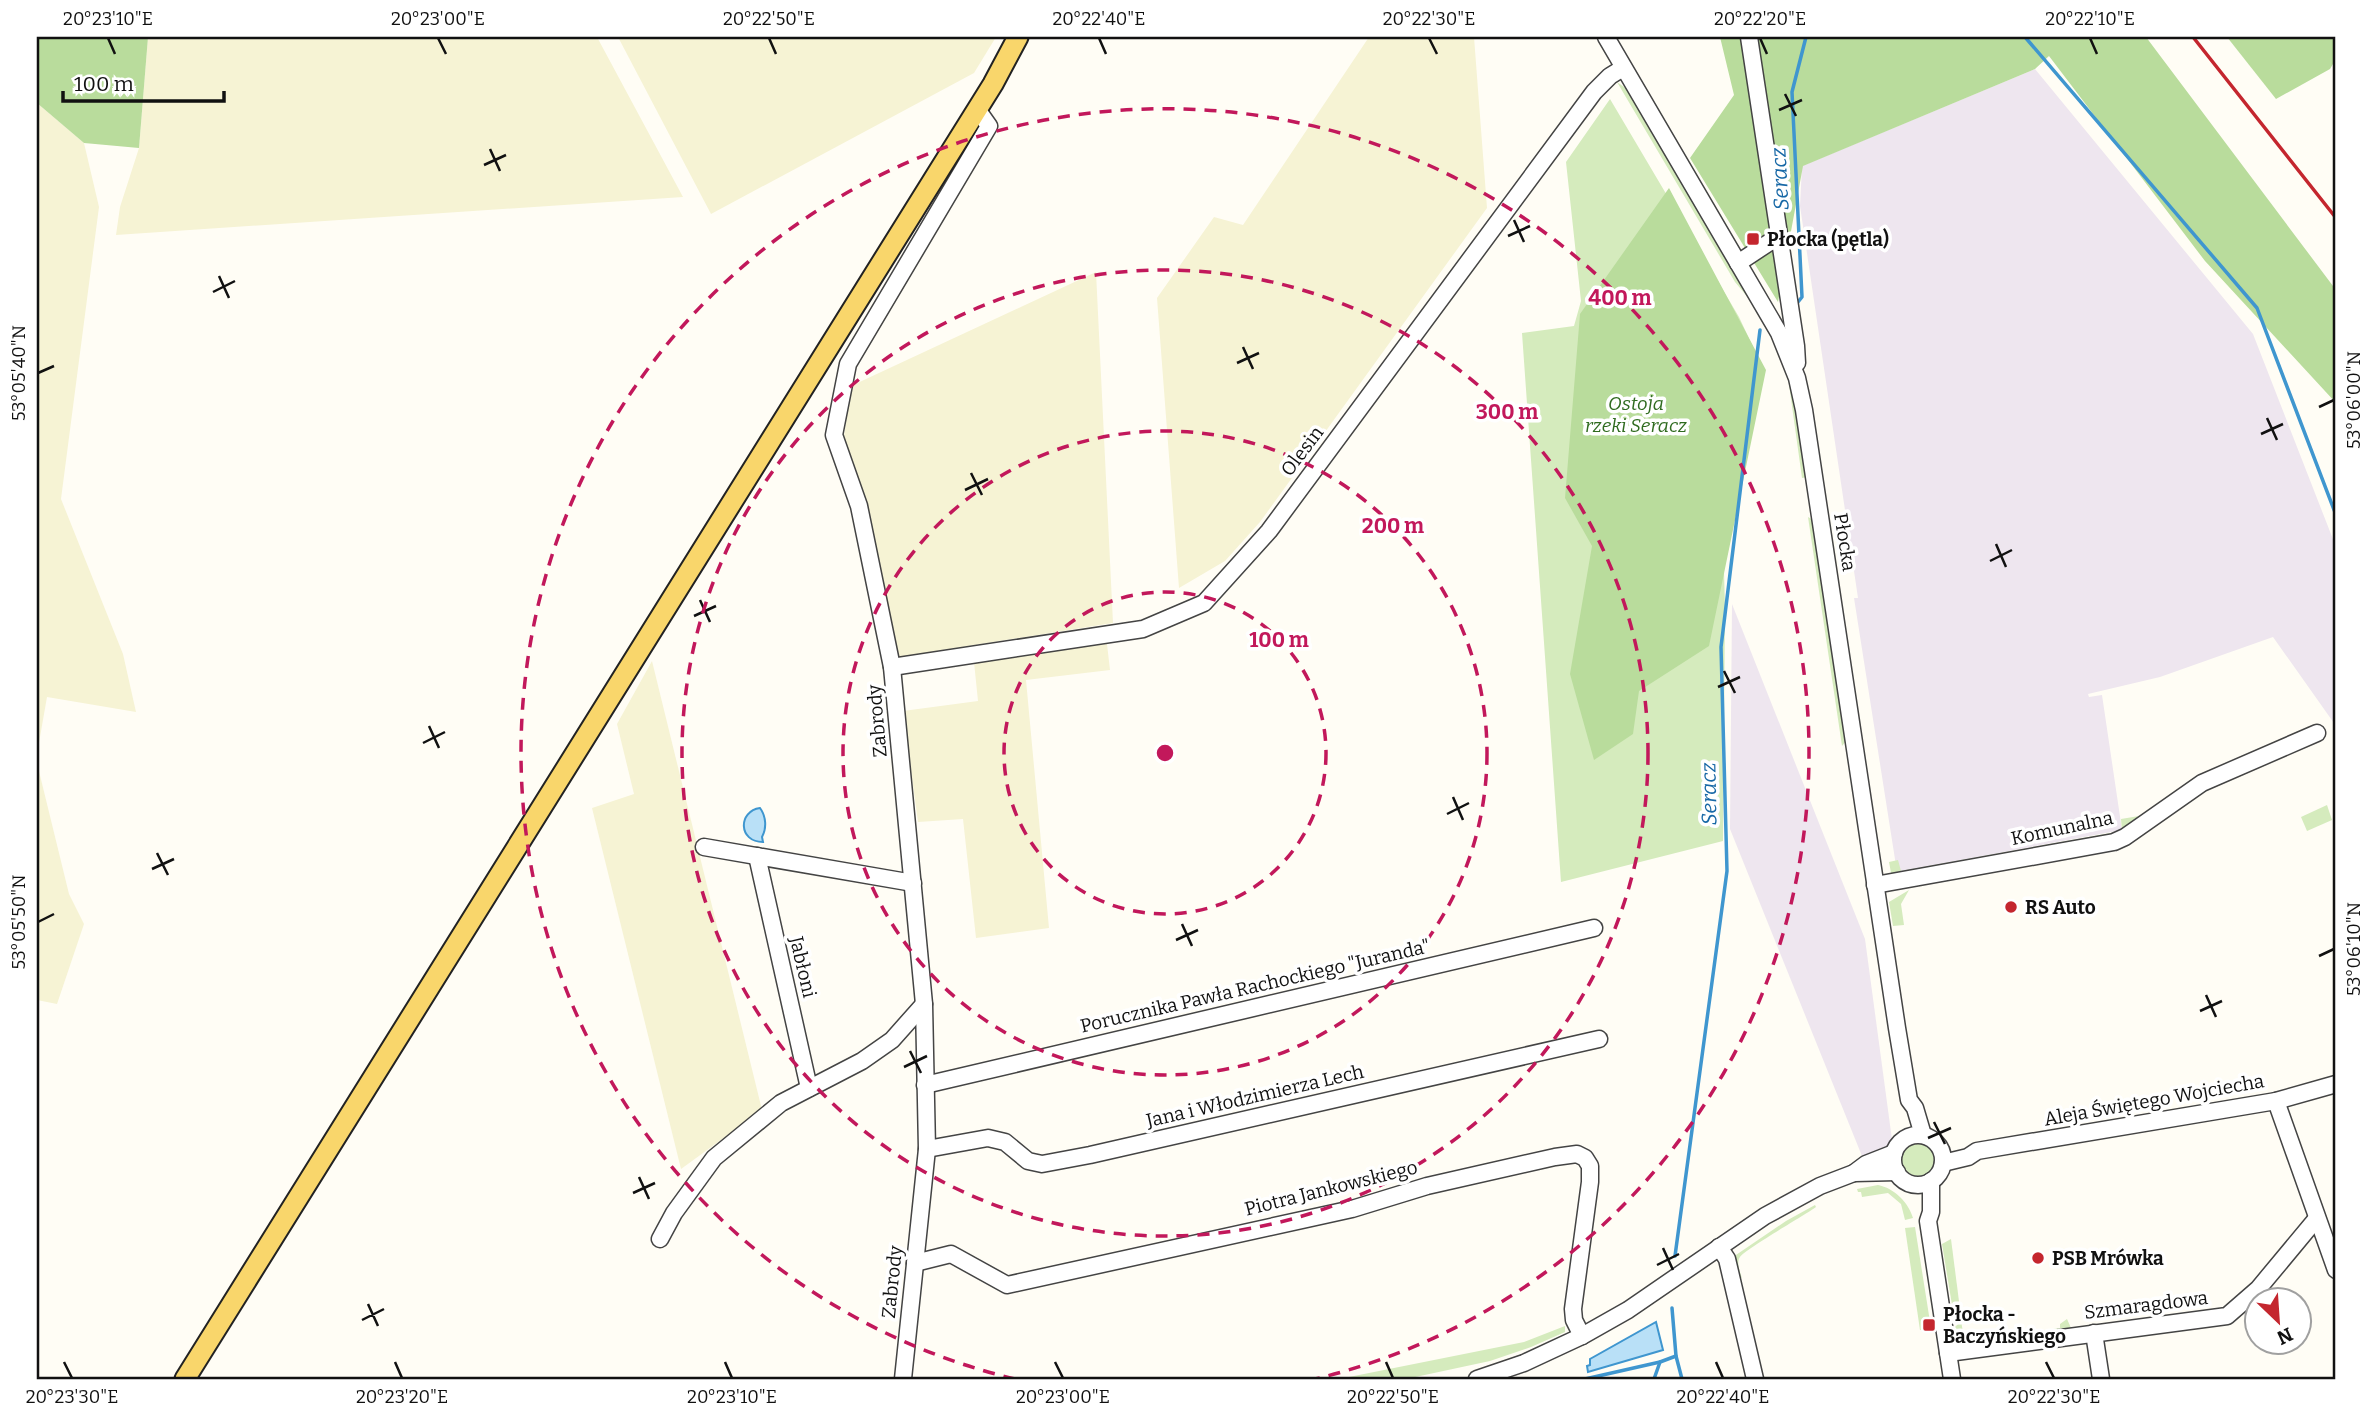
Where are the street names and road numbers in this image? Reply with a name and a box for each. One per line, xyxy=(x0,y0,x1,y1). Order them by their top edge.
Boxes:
street label: Olesin xyxy=(1276,421,1328,481)
street label: Płocka xyxy=(1829,511,1861,573)
street label: Zabrody xyxy=(862,683,892,758)
street label: Komunalna xyxy=(2009,806,2116,850)
street label: Jabłoni xyxy=(785,933,821,1000)
street label: Porucznika Pawła Rachockiego "Juranda" xyxy=(1078,934,1432,1038)
street label: Jana i Włodzimierza Lech xyxy=(1143,1060,1366,1132)
street label: Aleja Świętego Wojciecha xyxy=(2042,1069,2267,1131)
street label: Piotra Jankowskiego xyxy=(1242,1155,1420,1221)
street label: Zabrody xyxy=(877,1244,907,1320)
street label: Szmaragdowa xyxy=(2083,1286,2210,1324)

